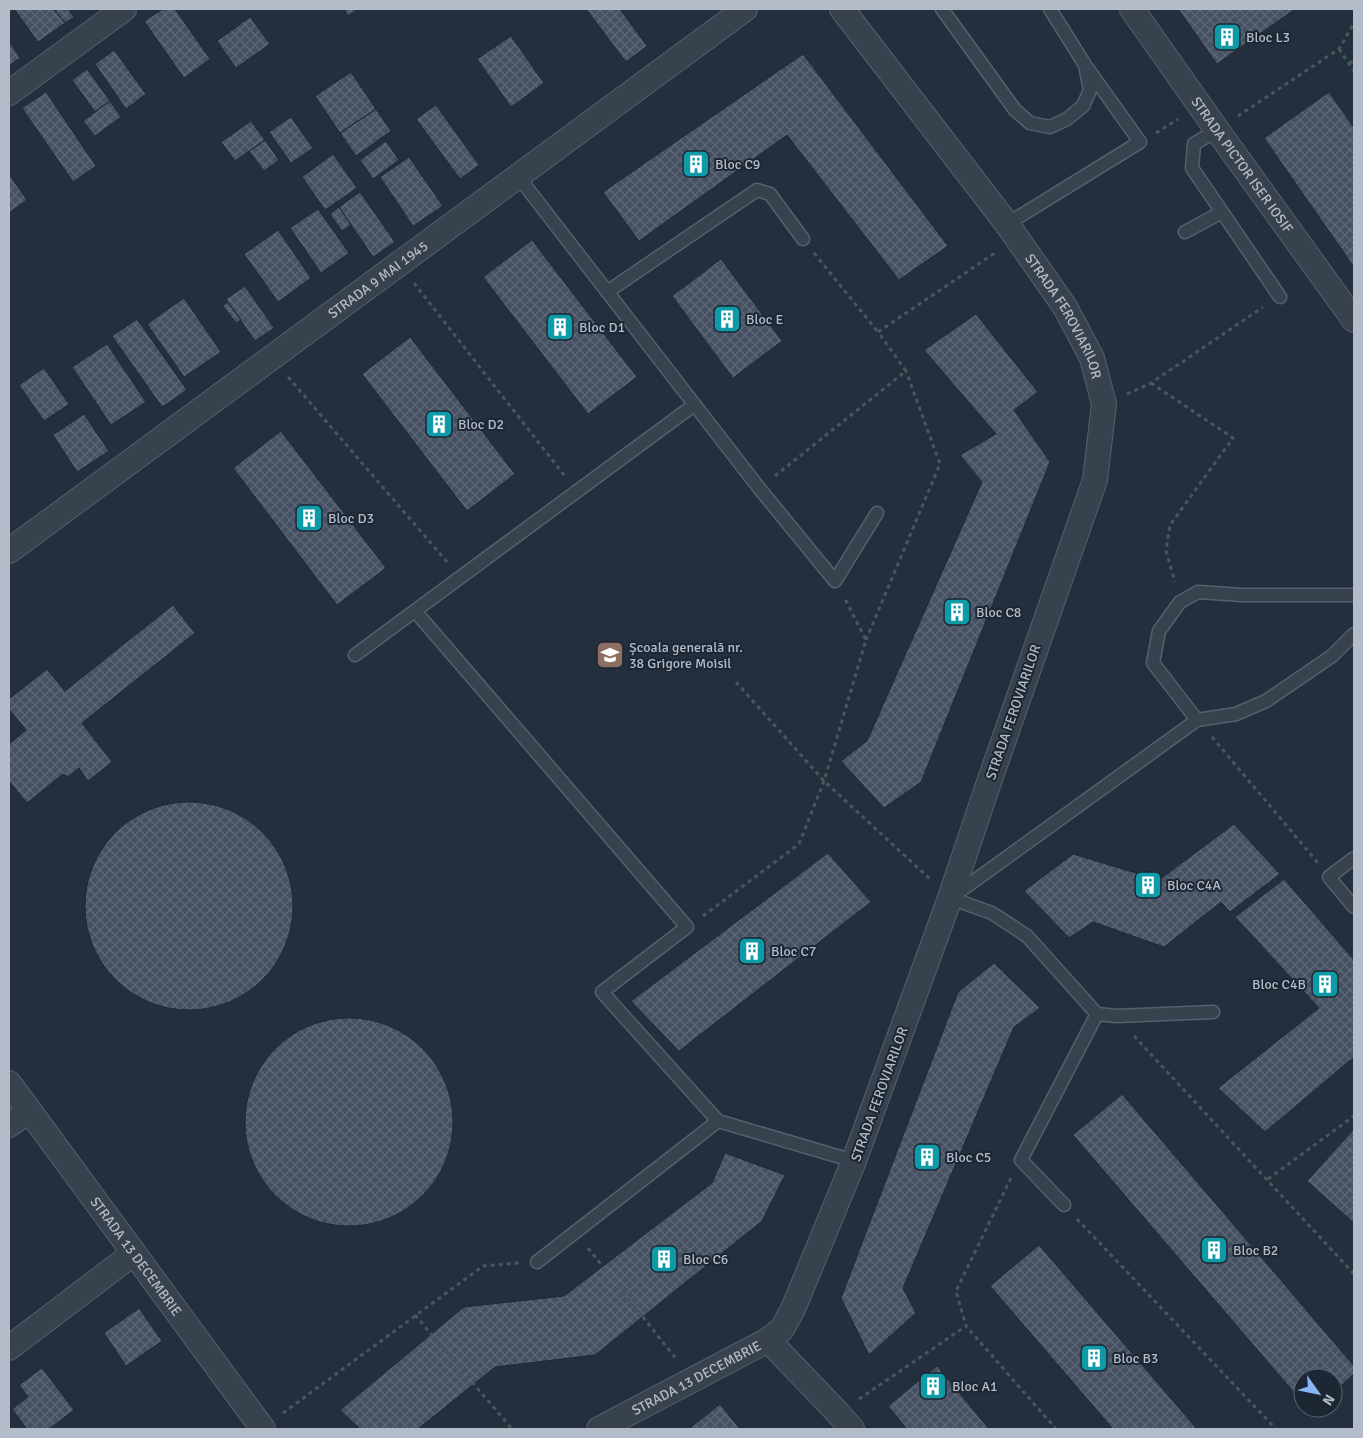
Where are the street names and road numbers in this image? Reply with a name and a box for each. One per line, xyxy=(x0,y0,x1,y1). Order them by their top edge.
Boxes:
street label: STRADA PICTOR ISER IOSIF xyxy=(1187,94,1297,237)
street label: STRADA 9 MAI 1945 xyxy=(325,237,431,322)
street label: STRADA FEROVIARILOR xyxy=(1021,250,1105,381)
street label: STRADA FEROVIARILOR xyxy=(982,642,1045,782)
street label: STRADA FEROVIARILOR xyxy=(847,1025,912,1164)
street label: STRADA 13 DECEMBRIE xyxy=(86,1194,185,1320)
street label: STRADA 13 DECEMBRIE xyxy=(629,1337,764,1419)

